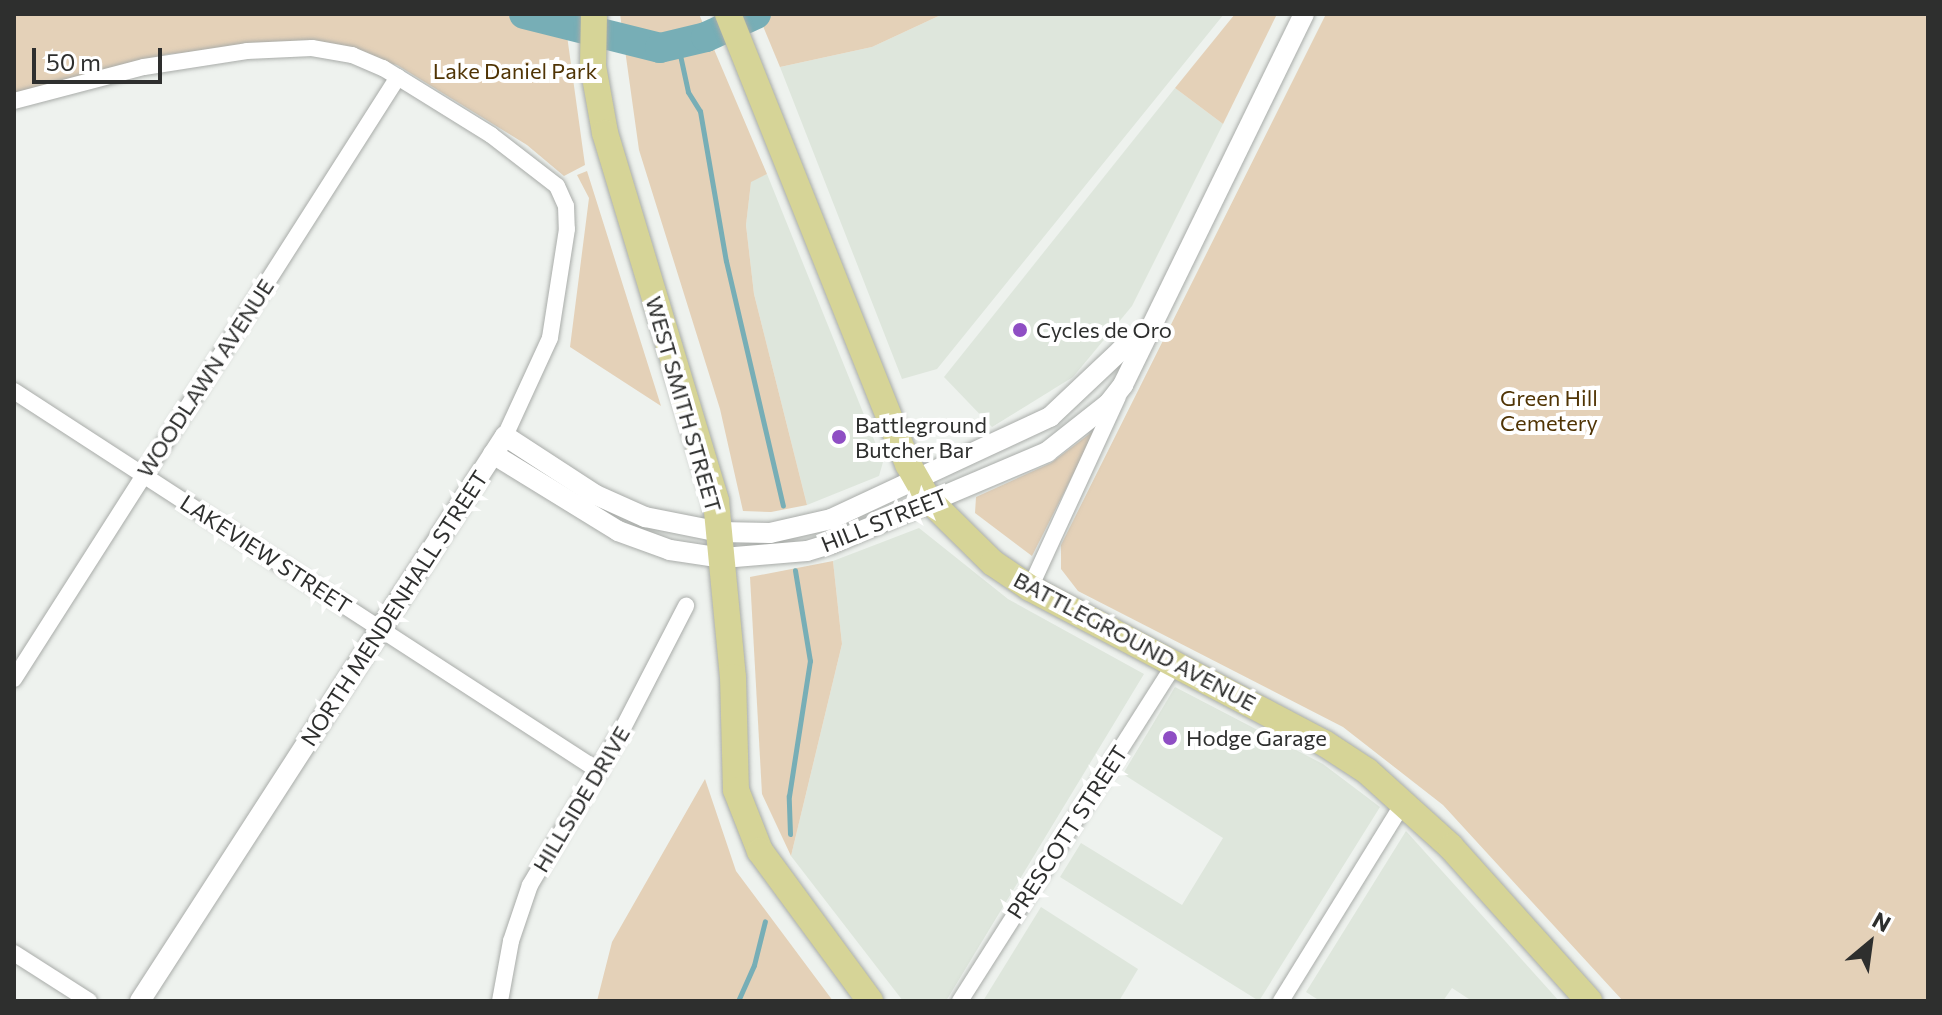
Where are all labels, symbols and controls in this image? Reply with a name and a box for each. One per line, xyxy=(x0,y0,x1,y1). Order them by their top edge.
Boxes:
scale bar xyxy=(36,32,166,82)
text: 50 m xyxy=(46,47,101,76)
park label: Lake Daniel Park xyxy=(433,58,597,84)
street label: WOODLAWN AVENUE xyxy=(131,274,279,482)
street label: WEST SMITH STREET xyxy=(641,293,727,515)
place label: Cycles de Oro xyxy=(1036,317,1172,343)
marker: Cycles de Oro xyxy=(1011,321,1029,339)
park label: Green Hill Cemetery xyxy=(1500,384,1598,436)
place label: Battleground Butcher Bar xyxy=(855,411,987,462)
marker: Battleground Butcher Bar xyxy=(830,428,848,446)
street label: NORTH MENDENHALL STREET xyxy=(295,465,493,751)
street label: HILL STREET xyxy=(817,483,951,557)
street label: LAKEVIEW STREET xyxy=(176,489,356,619)
street label: BATTLEGROUND AVENUE xyxy=(1009,566,1261,716)
street label: HILLSIDE DRIVE xyxy=(527,721,635,877)
place label: Hodge Garage xyxy=(1186,725,1327,751)
marker: Hodge Garage xyxy=(1161,729,1179,747)
street label: PRESCOTT STREET xyxy=(1001,741,1133,923)
north arrow xyxy=(1830,903,1910,983)
text: N xyxy=(1868,906,1896,937)

